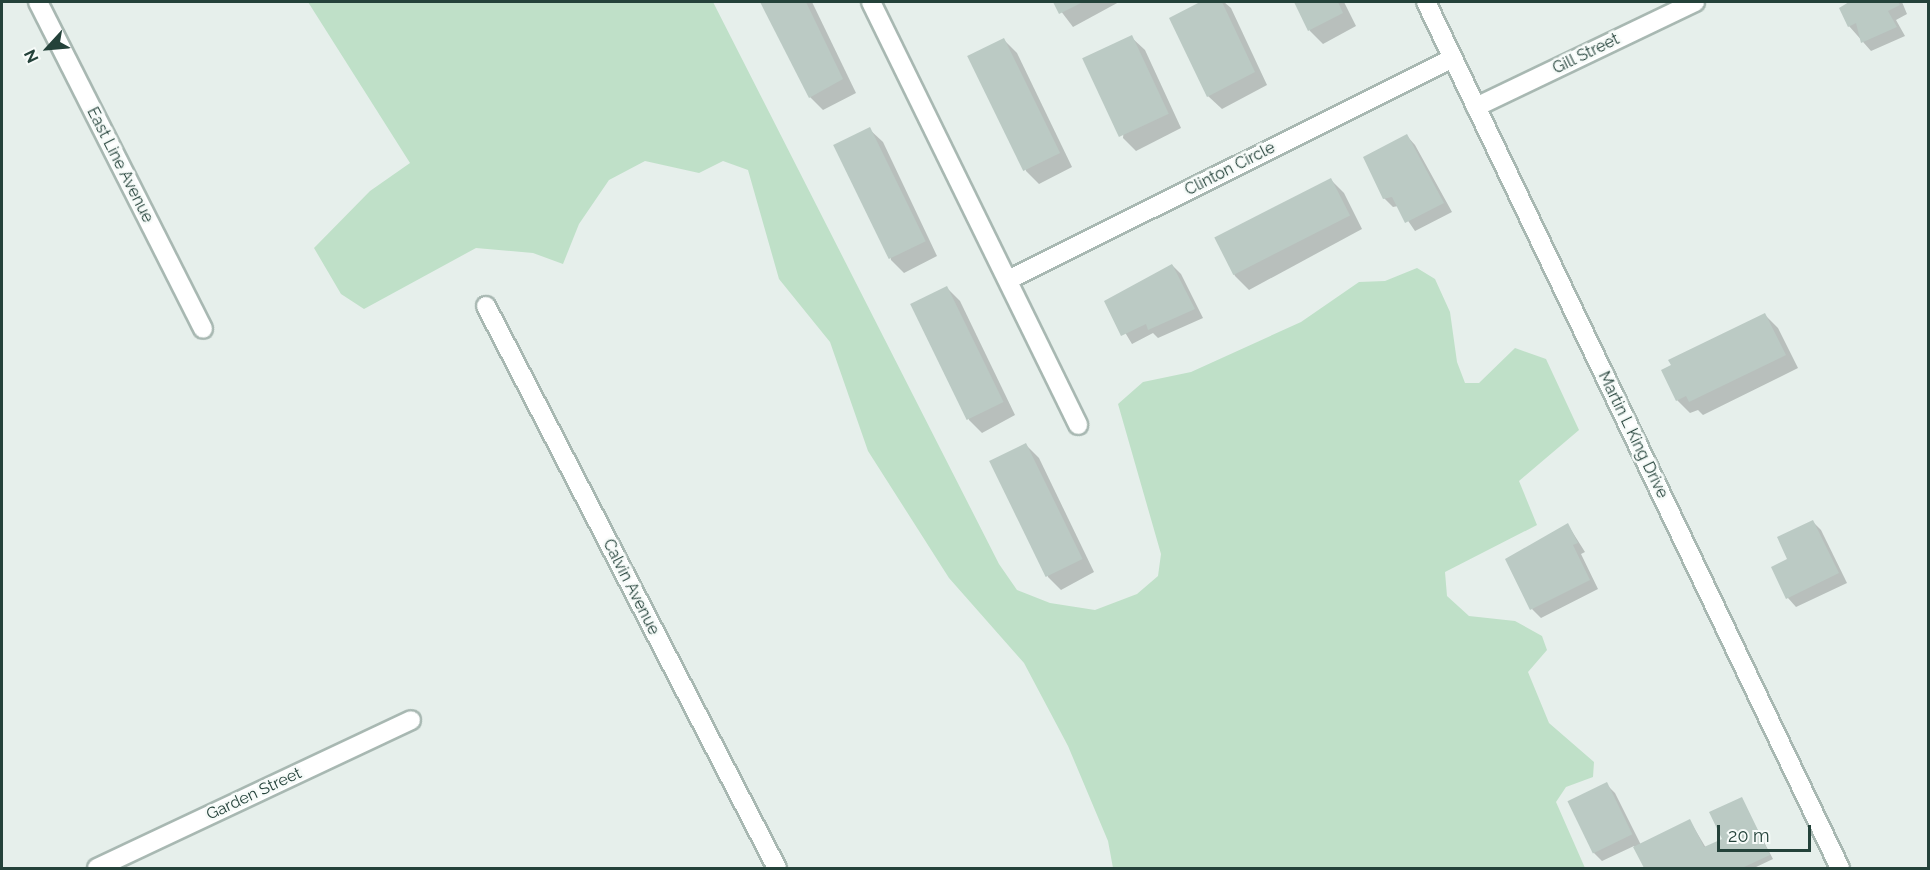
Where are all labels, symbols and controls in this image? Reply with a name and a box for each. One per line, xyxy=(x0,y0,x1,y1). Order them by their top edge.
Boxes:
north arrow xyxy=(18,18,78,78)
street label: Gill Street xyxy=(1549,30,1623,78)
text: N xyxy=(20,46,43,66)
street label: East Line Avenue xyxy=(83,104,157,226)
street label: Clinton Circle xyxy=(1182,138,1278,200)
street label: Martin L King Drive xyxy=(1594,368,1672,502)
street label: Calvin Avenue xyxy=(599,536,663,638)
street label: Garden Street xyxy=(203,764,305,824)
scale bar xyxy=(1720,813,1814,851)
text: 20 m xyxy=(1728,825,1770,846)

